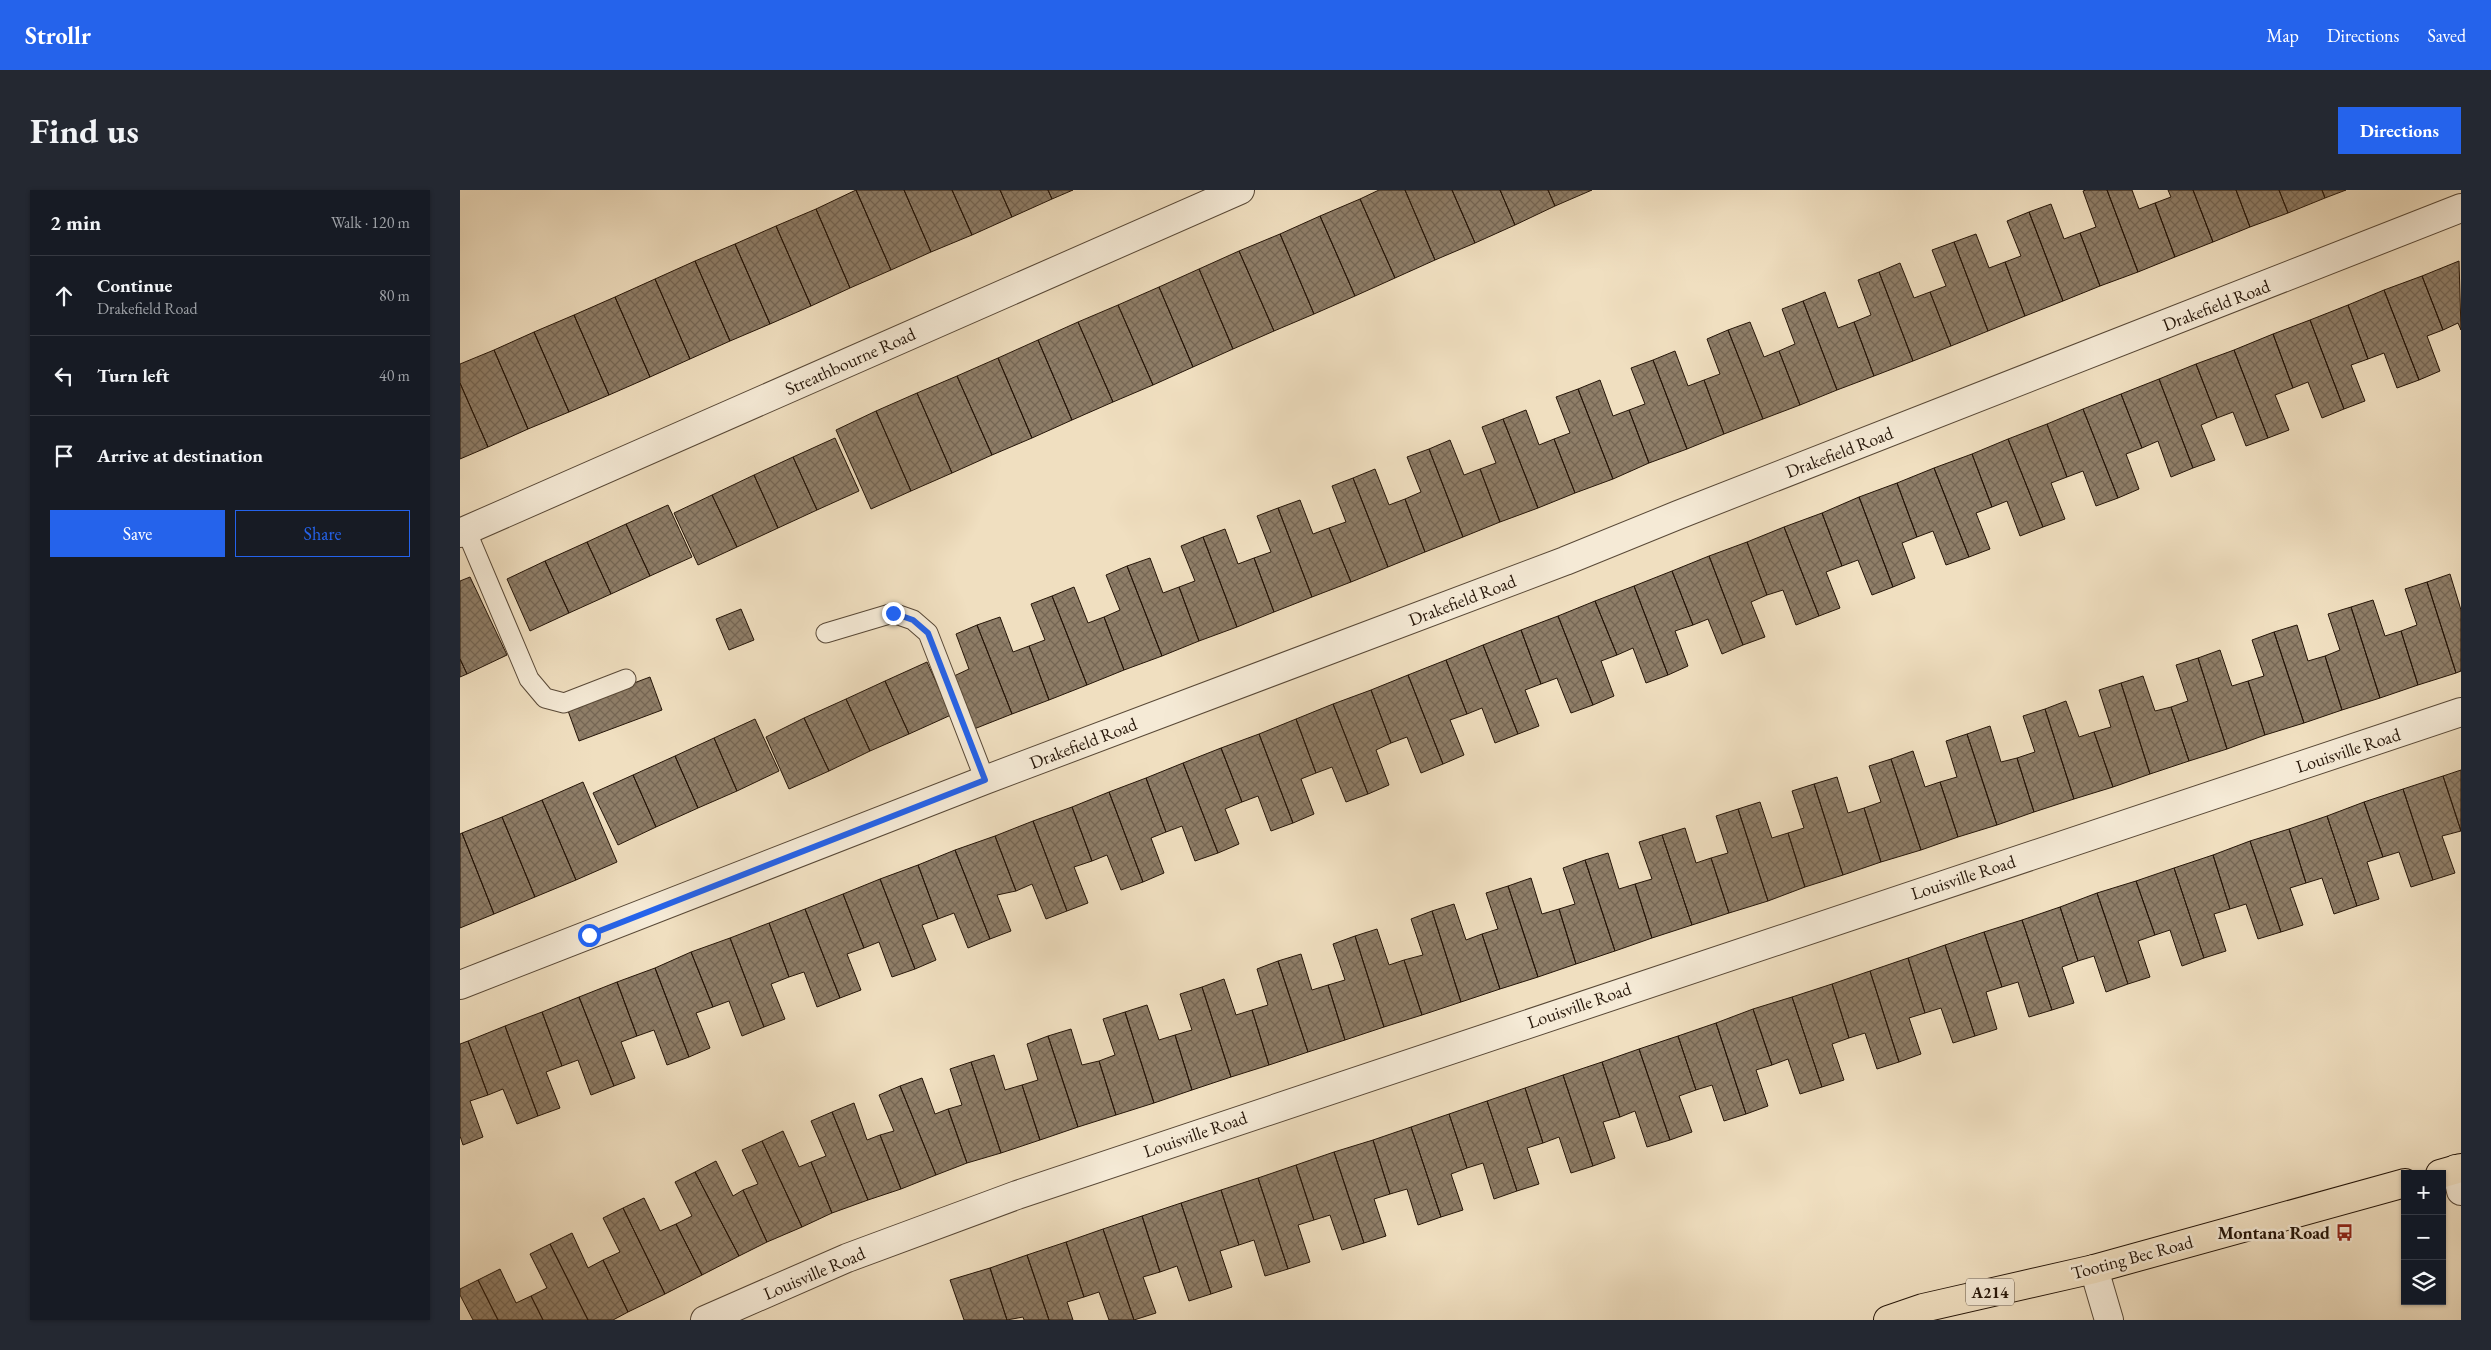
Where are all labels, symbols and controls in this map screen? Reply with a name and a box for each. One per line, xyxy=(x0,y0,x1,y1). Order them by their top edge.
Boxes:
text: Strollr xyxy=(25,20,91,51)
text: Map xyxy=(2267,24,2299,47)
text: Directions xyxy=(2327,24,2399,47)
text: Saved xyxy=(2427,24,2466,47)
button: Directions xyxy=(2338,107,2461,154)
text: Find us xyxy=(30,108,139,153)
text: 2 min xyxy=(50,209,101,236)
text: Walk · 120 m xyxy=(331,212,410,233)
text: Continue xyxy=(97,273,172,298)
street label: Drakefield Road xyxy=(2159,274,2274,336)
icon: ahead xyxy=(50,282,78,310)
text: 80 m xyxy=(379,285,410,306)
text: Drakefield Road xyxy=(97,298,198,319)
street label: Streathbourne Road xyxy=(781,322,920,400)
icon: left xyxy=(50,362,78,390)
text: Turn left xyxy=(97,363,169,388)
text: 40 m xyxy=(379,365,410,386)
street label: Drakefield Road xyxy=(1782,421,1897,483)
icon: arrive xyxy=(50,442,78,470)
text: Arrive at destination xyxy=(97,443,263,468)
button: Save xyxy=(50,510,225,557)
button: Share xyxy=(235,510,410,557)
street label: Drakefield Road xyxy=(1405,569,1520,631)
route end xyxy=(882,602,905,625)
street label: Drakefield Road xyxy=(1026,712,1141,774)
street label: Louisville Road xyxy=(2293,722,2404,778)
street label: Louisville Road xyxy=(1908,849,2019,905)
route start xyxy=(578,924,601,947)
street label: Louisville Road xyxy=(1524,976,1635,1034)
street label: Louisville Road xyxy=(1140,1105,1251,1163)
map controls xyxy=(2401,1170,2446,1305)
button: + xyxy=(2401,1170,2446,1215)
button: − xyxy=(2401,1215,2446,1260)
place label: Montana Road xyxy=(2217,1221,2330,1244)
bus stop icon: Montana Road xyxy=(2334,1222,2354,1242)
street label: Tooting Bec Road xyxy=(2069,1229,2196,1284)
street label: Louisville Road xyxy=(760,1241,869,1305)
button: layers xyxy=(2401,1260,2446,1305)
road number: A214 xyxy=(1966,1278,2014,1306)

